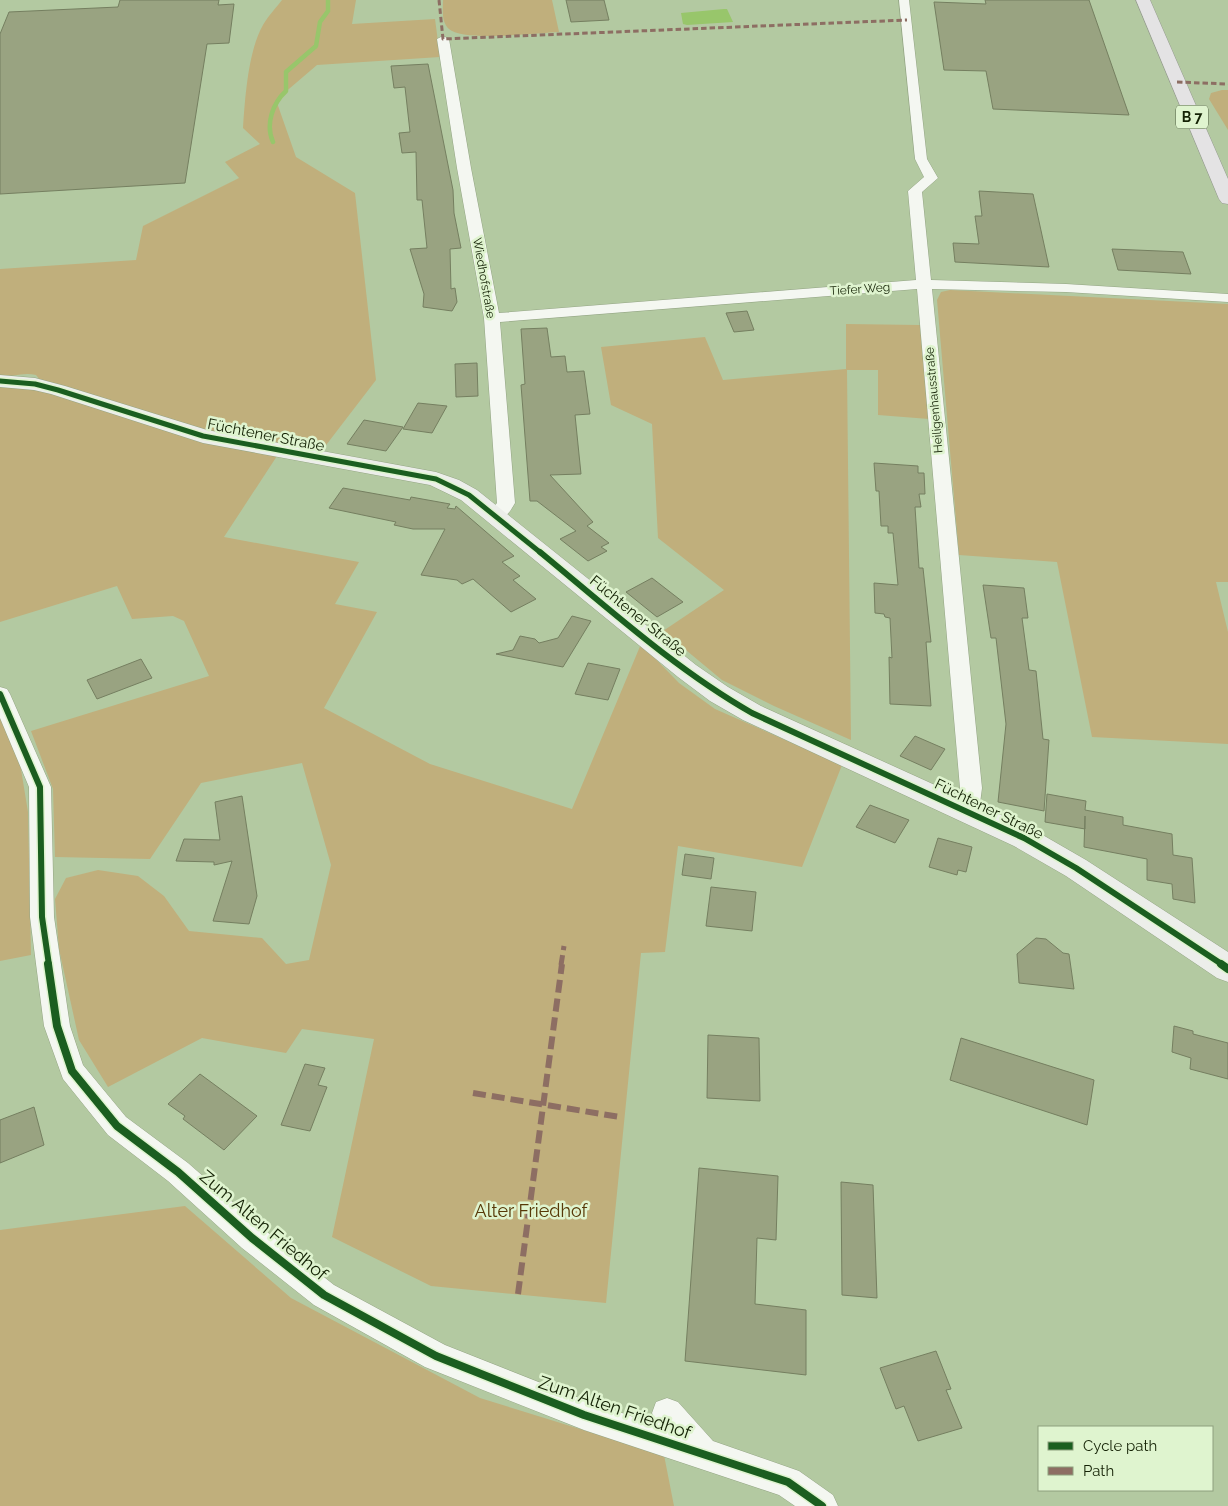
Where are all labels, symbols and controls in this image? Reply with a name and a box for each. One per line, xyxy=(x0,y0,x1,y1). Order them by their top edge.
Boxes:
road number: B 7 xyxy=(1176,105,1208,128)
street label: Wiedhofstraße xyxy=(470,236,498,320)
street label: Tiefer Weg xyxy=(829,280,891,298)
street label: Heiligenhausstraße xyxy=(922,346,946,454)
street label: Füchtener Straße xyxy=(206,415,326,455)
street label: Füchtener Straße xyxy=(586,572,690,660)
street label: Füchtener Straße xyxy=(932,775,1046,843)
street label: Zum Alten Friedhof xyxy=(196,1166,333,1285)
park label: Alter Friedhof xyxy=(475,1200,589,1221)
street label: Zum Alten Friedhof xyxy=(536,1371,695,1443)
legend xyxy=(1038,1426,1213,1491)
text: Cycle path xyxy=(1083,1437,1157,1455)
text: Path xyxy=(1083,1462,1114,1480)

